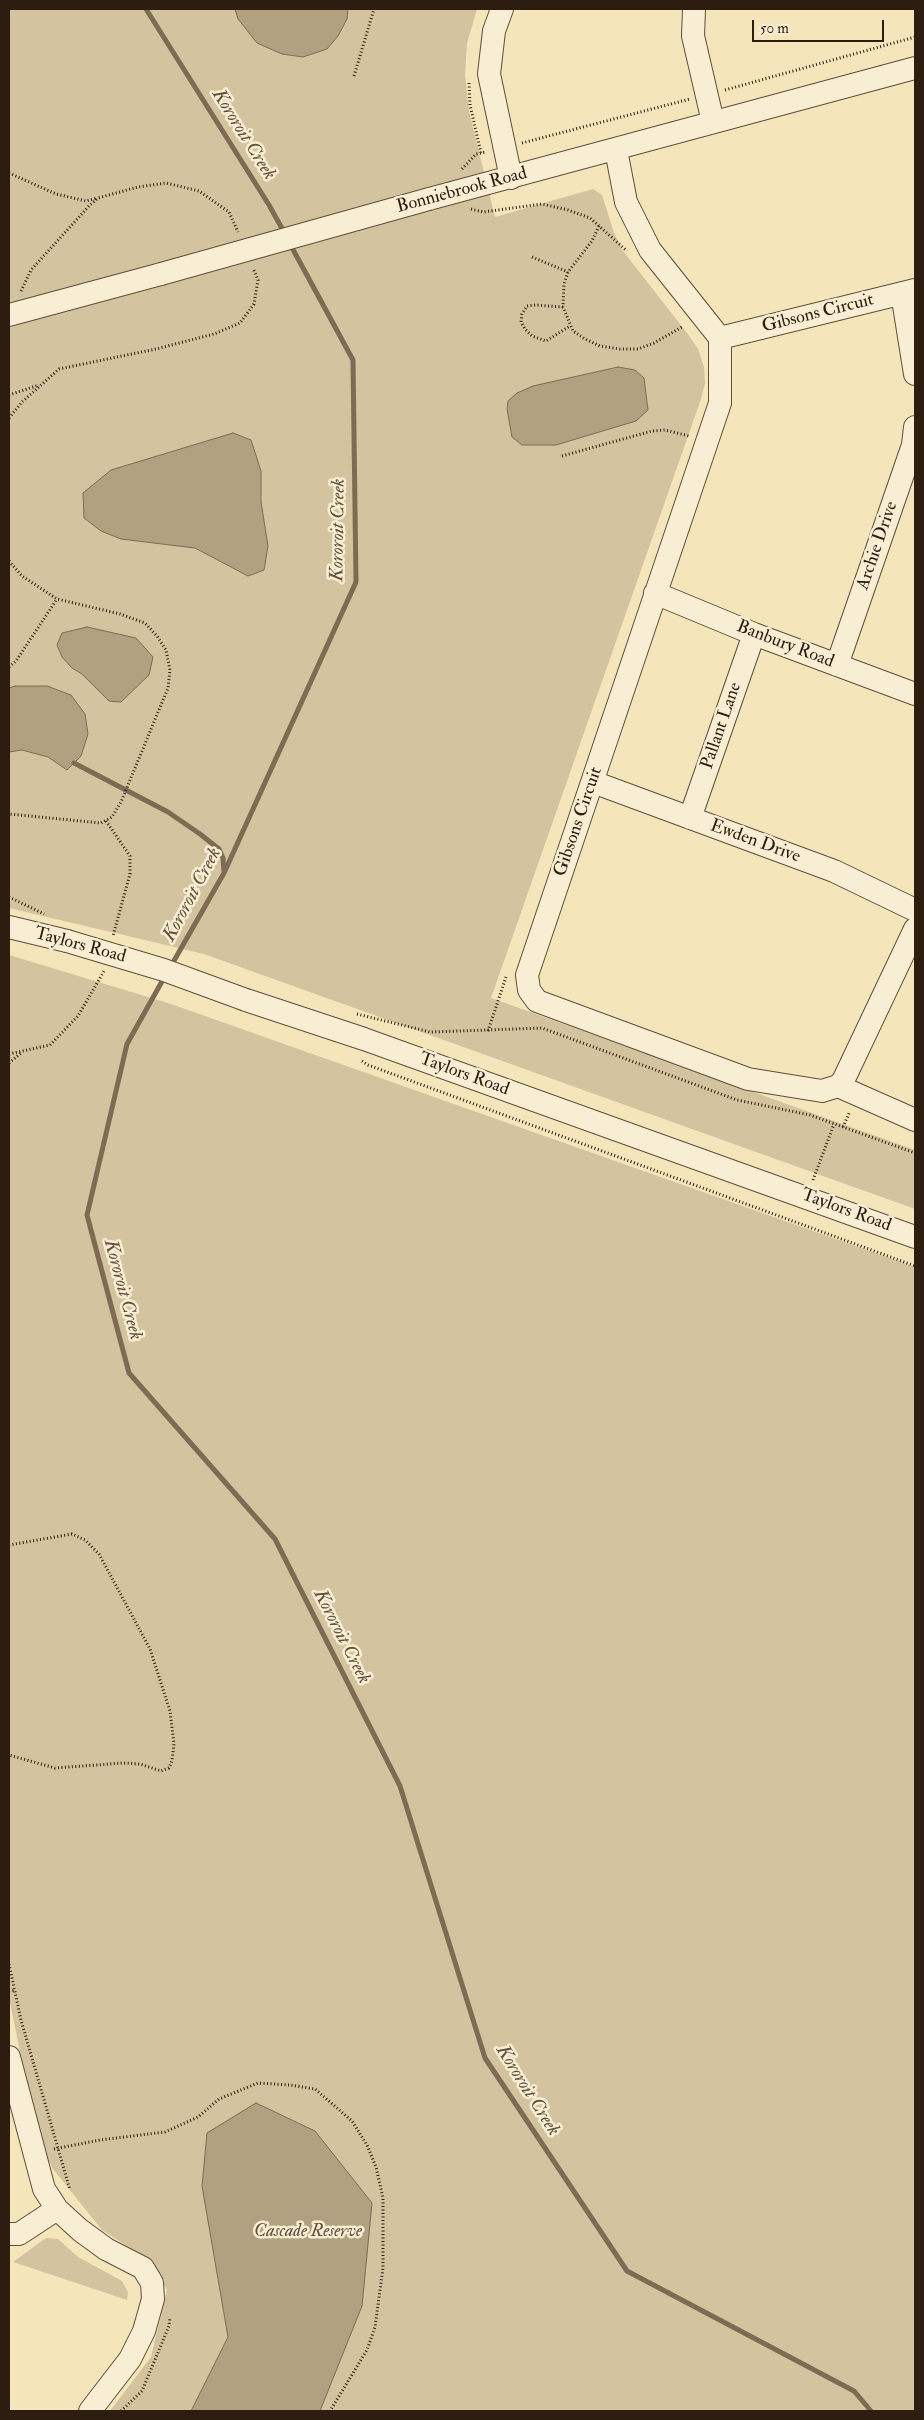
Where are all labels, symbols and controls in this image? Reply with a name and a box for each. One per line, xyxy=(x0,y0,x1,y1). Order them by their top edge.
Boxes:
scale bar xyxy=(754,10,886,42)
text: 50 m xyxy=(760,19,789,38)
water label: Kororoit Creek xyxy=(206,85,280,185)
street label: Bonniebrook Road xyxy=(395,163,529,219)
street label: Gibsons Circuit xyxy=(760,290,876,338)
water label: Kororoit Creek xyxy=(327,478,351,582)
street label: Archie Drive xyxy=(853,499,903,593)
street label: Banbury Road xyxy=(733,617,837,673)
street label: Pallant Lane xyxy=(697,680,747,772)
street label: Gibsons Circuit xyxy=(550,764,608,880)
street label: Ewden Drive xyxy=(707,816,803,868)
water label: Kororoit Creek xyxy=(159,844,227,946)
street label: Taylors Road xyxy=(32,923,128,969)
street label: Taylors Road xyxy=(416,1049,512,1101)
street label: Taylors Road xyxy=(798,1185,894,1237)
water label: Kororoit Creek xyxy=(98,1237,146,1343)
water label: Kororoit Creek xyxy=(307,1586,375,1688)
water label: Kororoit Creek xyxy=(490,2041,564,2141)
park label: Cascade Reserve xyxy=(254,2221,362,2243)

